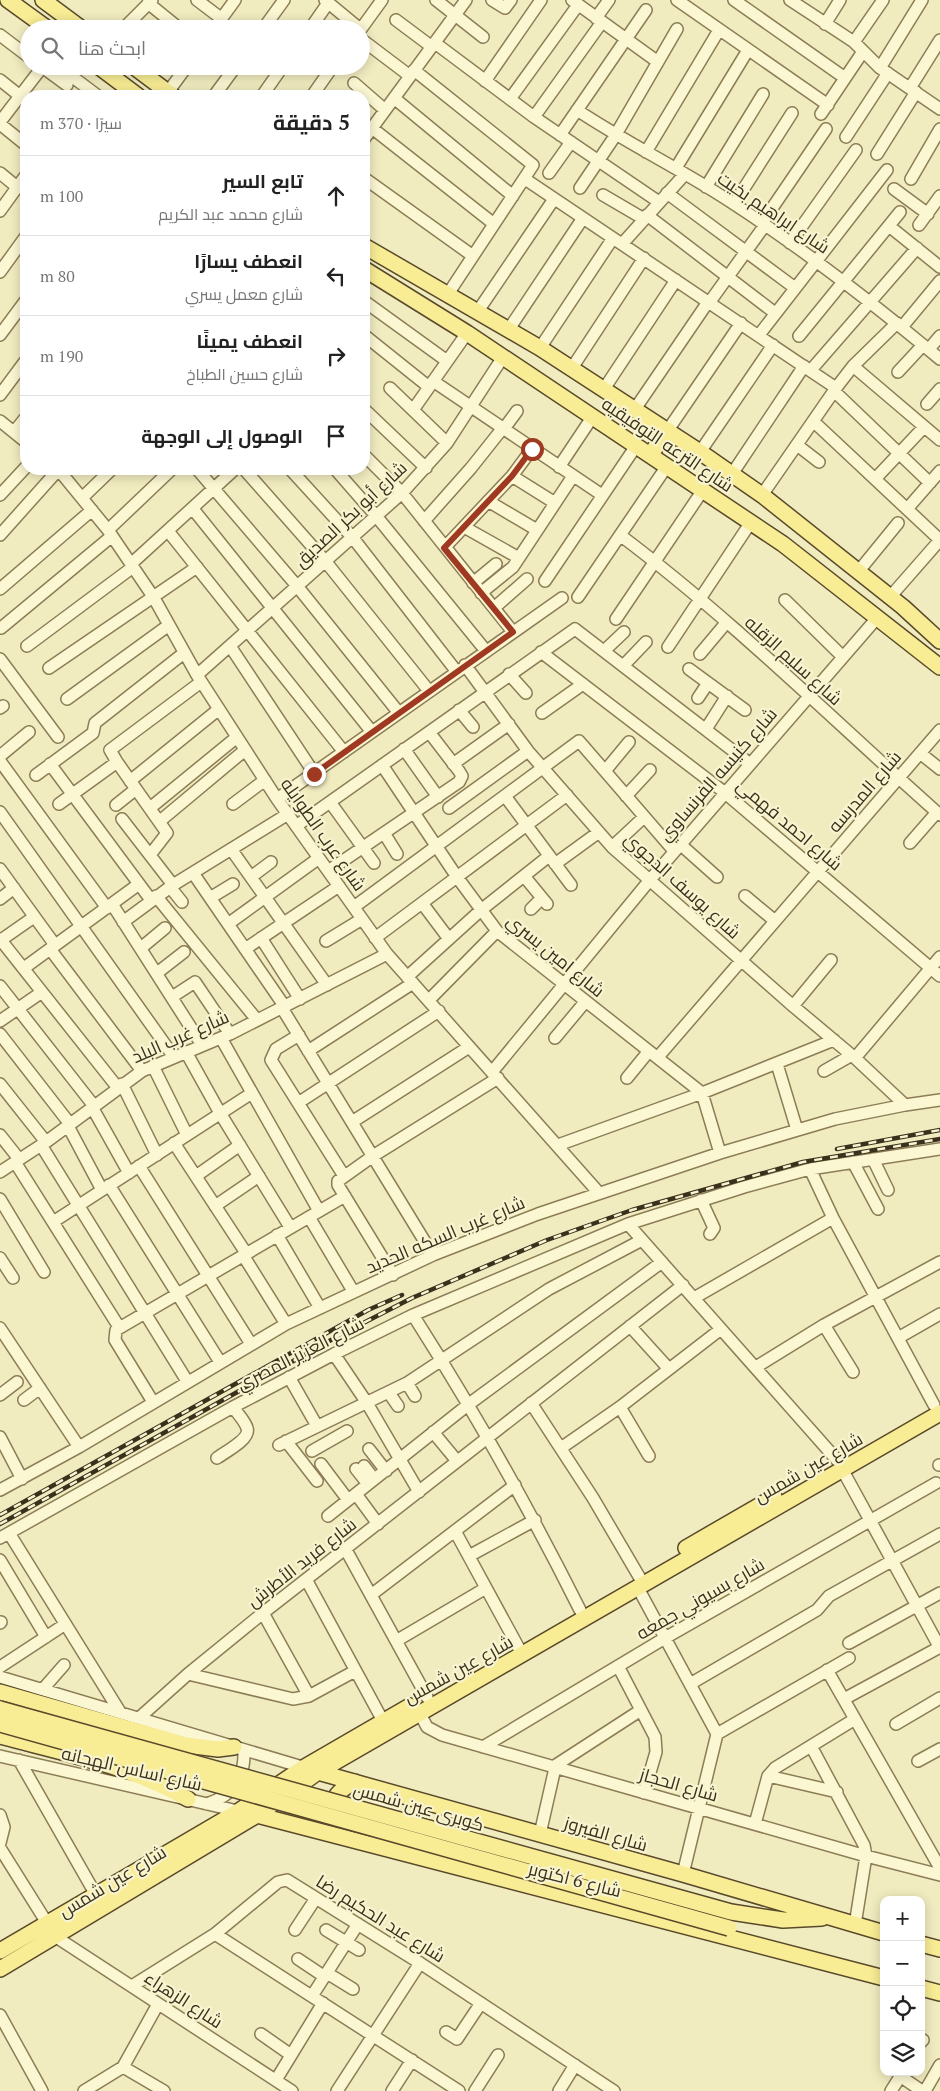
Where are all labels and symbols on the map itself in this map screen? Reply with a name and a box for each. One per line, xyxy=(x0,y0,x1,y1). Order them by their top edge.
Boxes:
street label: شارع ابراهيم بخيت xyxy=(713,166,835,259)
street label: شارع الترعه التوفيقيه xyxy=(597,391,739,498)
route start xyxy=(521,438,544,461)
street label: شارع أبو بكر الصديق xyxy=(289,456,412,573)
street label: شارع سليم الزقله xyxy=(740,610,848,711)
street label: شارع كنيسه الفرنساوي xyxy=(652,702,784,848)
street label: شارع المدرسه xyxy=(822,745,907,838)
route end xyxy=(303,763,326,786)
street label: شارع عرب الطوايله xyxy=(275,773,372,896)
street label: شارع احمد فهمي xyxy=(730,773,848,878)
street label: شارع يوسف الدجوي xyxy=(618,826,746,946)
street label: شارع امين يسري xyxy=(500,908,610,1004)
street label: شارع غرب البلد xyxy=(128,1004,233,1069)
street label: شارع غرب السكه الحديد xyxy=(362,1190,529,1279)
street label: شارع العزيز المصري xyxy=(232,1311,369,1398)
street label: شارع عين شمس xyxy=(749,1426,867,1509)
street label: شارع فريد الأطرش xyxy=(241,1512,361,1613)
street label: شارع بسيوني جمعه xyxy=(632,1552,770,1647)
street label: شارع عين شمس xyxy=(399,1629,517,1710)
street label: شارع اساس الهجانه xyxy=(59,1740,205,1797)
street label: شارع الحجاز xyxy=(636,1761,721,1808)
street label: كوبرى عين شمس xyxy=(351,1776,487,1836)
street label: شارع الفيروز xyxy=(560,1809,651,1857)
street label: شارع عين شمس xyxy=(54,1839,171,1923)
street label: شارع 6 اكتوبر xyxy=(525,1856,624,1903)
street label: شارع عبد الحكيم رضا xyxy=(311,1869,450,1968)
street label: شارع الزهراء xyxy=(140,1965,228,2034)

